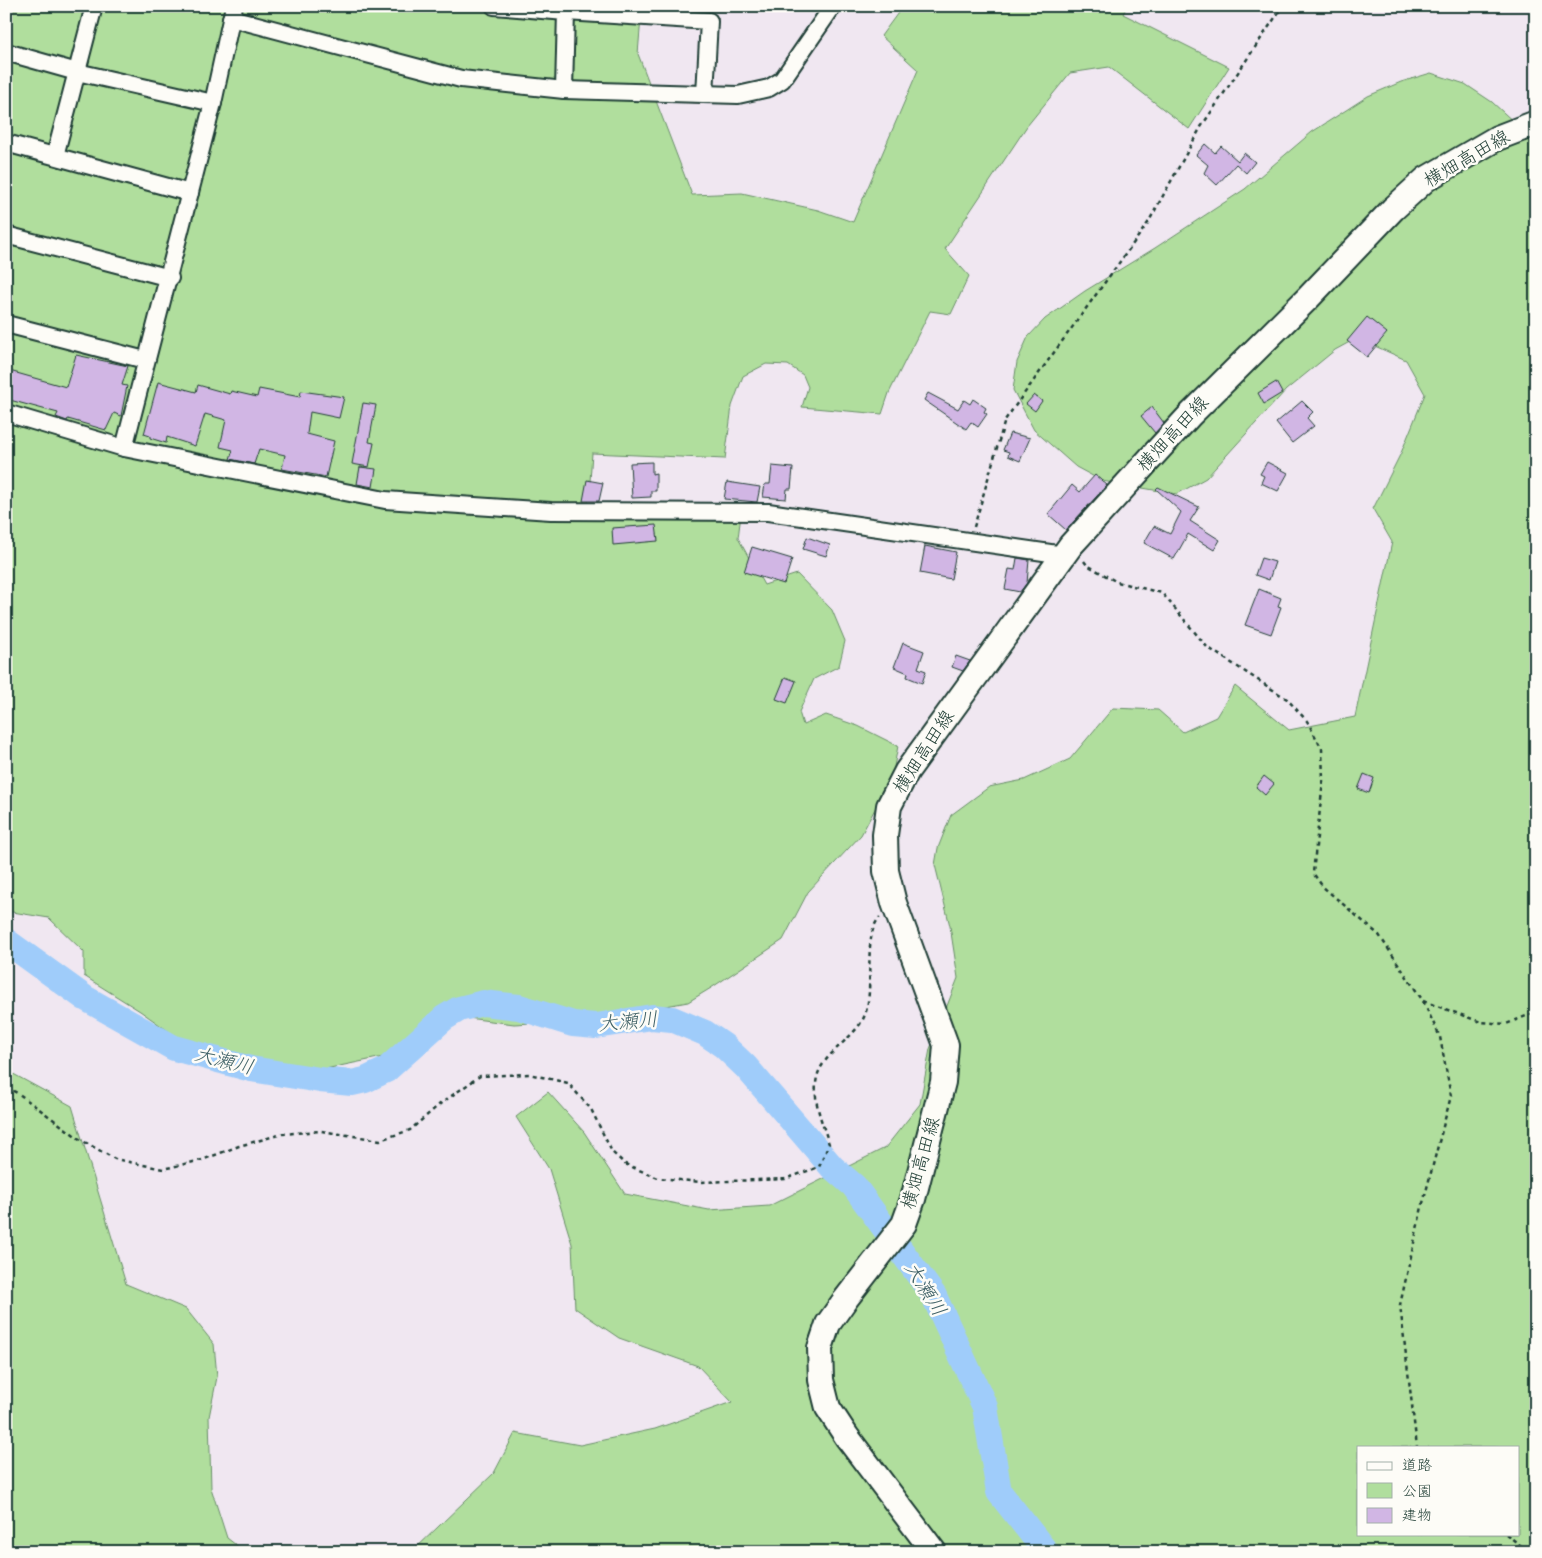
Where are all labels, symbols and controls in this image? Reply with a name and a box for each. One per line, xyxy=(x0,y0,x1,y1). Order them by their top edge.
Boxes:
street label: 横畑高田線 xyxy=(1419,124,1515,194)
street label: 横畑高田線 xyxy=(1131,390,1215,478)
street label: 横畑高田線 xyxy=(887,705,961,799)
water label: 大瀬川 xyxy=(597,1005,659,1039)
water label: 大瀬川 xyxy=(192,1040,256,1082)
street label: 横畑高田線 xyxy=(895,1114,947,1212)
water label: 大瀬川 xyxy=(897,1256,953,1322)
legend xyxy=(1357,1446,1520,1536)
text: 道路 xyxy=(1402,1455,1432,1476)
text: 公園 xyxy=(1402,1481,1432,1502)
text: 建物 xyxy=(1402,1505,1432,1526)

